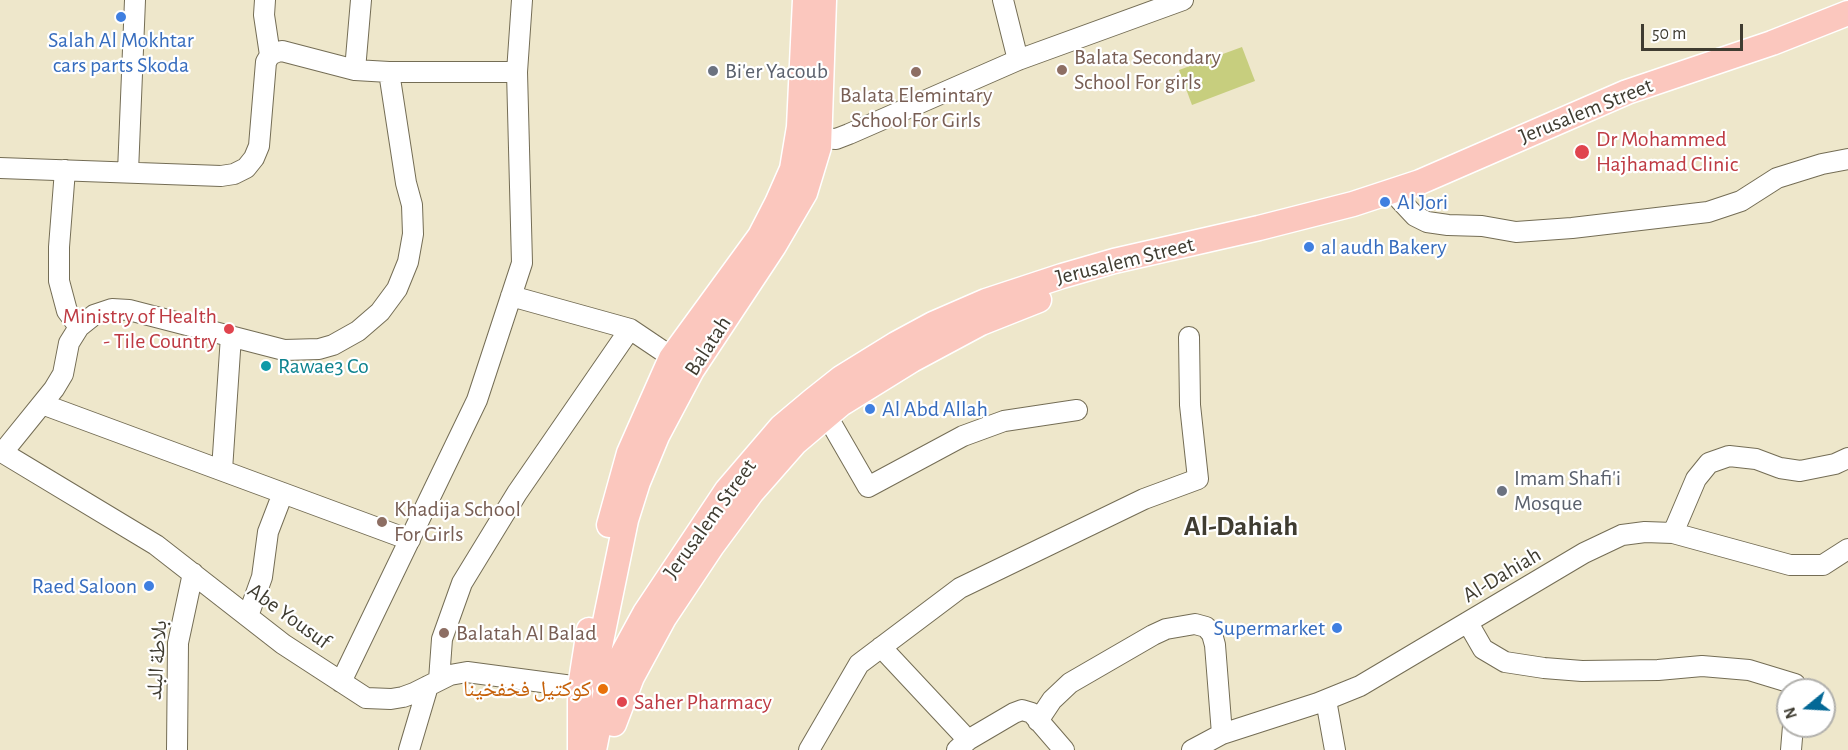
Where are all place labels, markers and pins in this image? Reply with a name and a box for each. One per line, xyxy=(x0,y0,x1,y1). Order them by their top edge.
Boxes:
marker: Salah Al Mokhtar cars parts Skoda xyxy=(114,10,128,24)
place label: Salah Al Mokhtar cars parts Skoda xyxy=(48,27,194,78)
place label: Balata Secondary School For girls xyxy=(1074,44,1221,96)
place label: Bi'er Yacoub xyxy=(725,58,828,84)
marker: Balata Secondary School For girls xyxy=(1055,63,1069,77)
marker: Bi'er Yacoub xyxy=(706,64,720,78)
marker: Balata Elemintary School For Girls xyxy=(909,65,923,79)
place label: Balata Elemintary School For Girls xyxy=(840,82,992,134)
place label: Dr Mohammed Hajhamad Clinic xyxy=(1596,126,1738,178)
marker: Dr Mohammed Hajhamad Clinic xyxy=(1573,143,1591,161)
place label: Al Jori xyxy=(1397,189,1448,215)
marker: Al Jori xyxy=(1378,195,1392,209)
place label: al audh Bakery xyxy=(1321,234,1447,260)
marker: al audh Bakery xyxy=(1302,240,1316,254)
place label: Ministry of Health - Tile Country xyxy=(63,303,217,354)
marker: Ministry of Health - Tile Country xyxy=(222,322,236,336)
place label: Rawae3 Co xyxy=(278,353,369,379)
marker: Rawae3 Co xyxy=(259,359,273,373)
place label: Al Abd Allah xyxy=(882,396,988,422)
marker: Al Abd Allah xyxy=(863,402,877,416)
place label: Imam Shafi'i Mosque xyxy=(1514,465,1621,516)
marker: Imam Shafi'i Mosque xyxy=(1495,484,1509,498)
place label: Khadija School For Girls xyxy=(394,496,521,548)
marker: Khadija School For Girls xyxy=(375,515,389,529)
place label: Raed Saloon xyxy=(32,573,137,599)
marker: Raed Saloon xyxy=(142,579,156,593)
place label: Supermarket xyxy=(1213,615,1325,641)
place label: Balatah Al Balad xyxy=(456,620,597,646)
marker: Supermarket xyxy=(1330,621,1344,635)
marker: Balatah Al Balad xyxy=(437,626,451,640)
place label: كوكتيل فخفخينا xyxy=(463,676,591,702)
marker: كوكتيل فخفخينا xyxy=(596,682,610,696)
place label: Saher Pharmacy xyxy=(634,689,772,715)
marker: Saher Pharmacy xyxy=(615,695,629,709)

